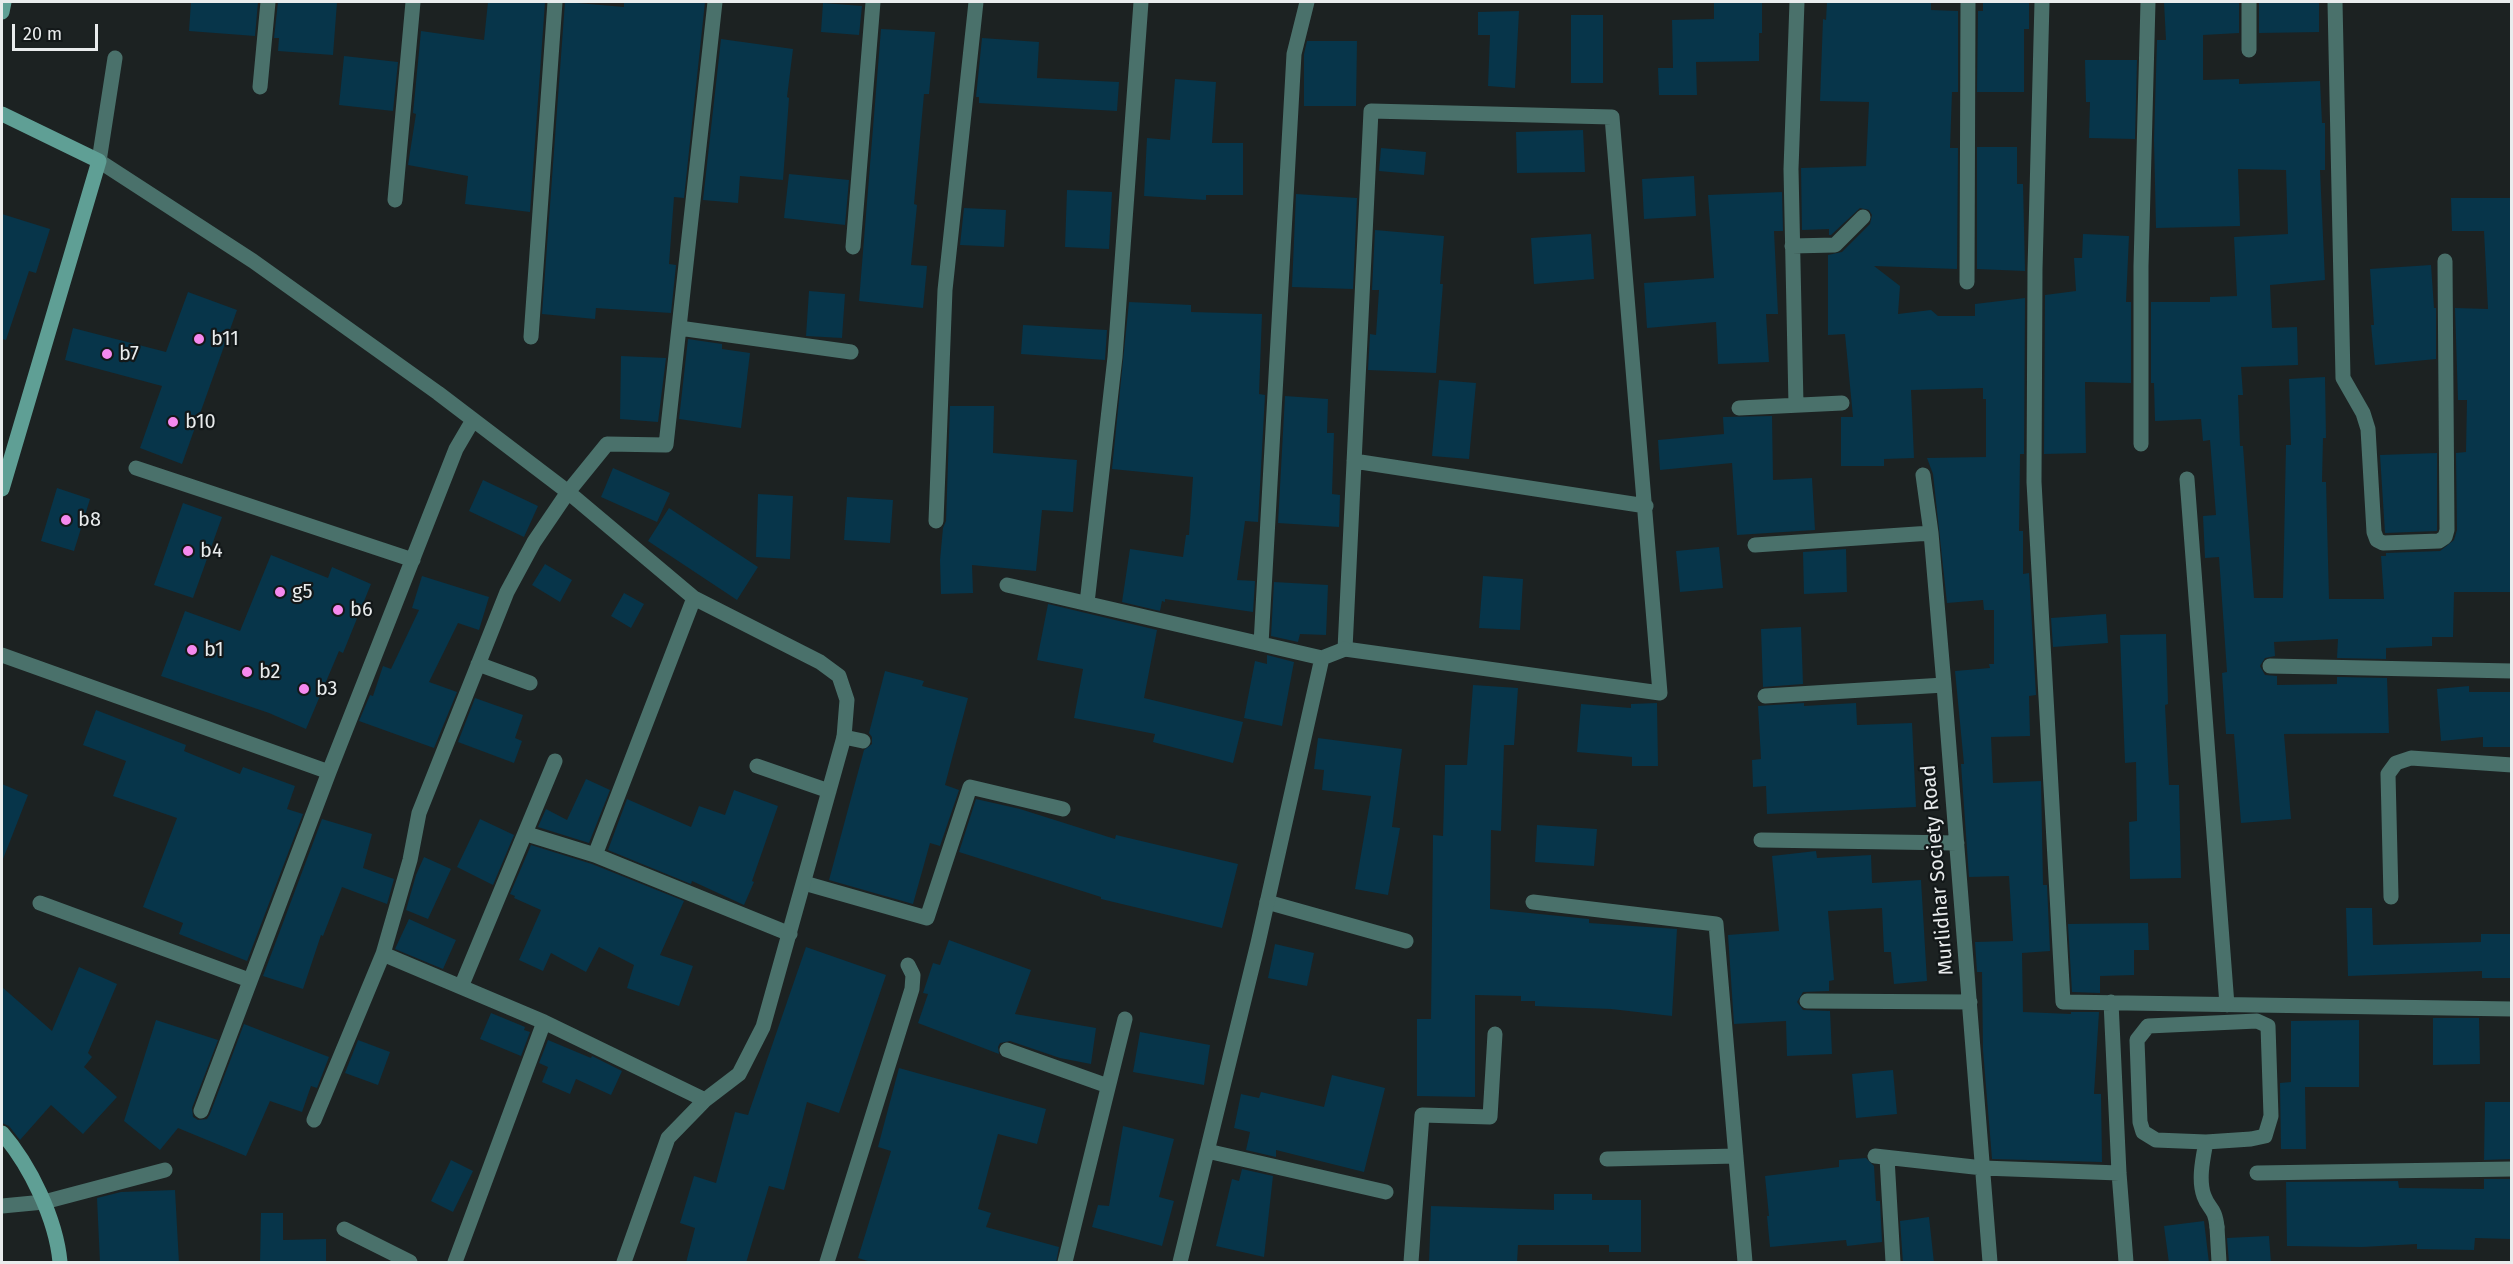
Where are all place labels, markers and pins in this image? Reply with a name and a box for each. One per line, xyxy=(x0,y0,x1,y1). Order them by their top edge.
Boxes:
place label: b11 xyxy=(211,327,239,351)
marker: b11 xyxy=(192,332,206,346)
place label: b7 xyxy=(119,342,139,366)
marker: b7 xyxy=(100,347,114,361)
place label: b10 xyxy=(185,410,216,434)
marker: b10 xyxy=(166,415,180,429)
place label: b8 xyxy=(78,508,101,532)
marker: b8 xyxy=(59,513,73,527)
place label: b4 xyxy=(200,539,223,563)
marker: b4 xyxy=(181,544,195,558)
place label: g5 xyxy=(292,580,312,604)
marker: g5 xyxy=(273,585,287,599)
place label: b6 xyxy=(350,598,373,622)
marker: b6 xyxy=(331,603,345,617)
place label: b1 xyxy=(204,638,224,662)
marker: b1 xyxy=(185,643,199,657)
place label: b2 xyxy=(259,660,280,684)
marker: b2 xyxy=(240,665,254,679)
place label: b3 xyxy=(316,677,337,701)
marker: b3 xyxy=(297,682,311,696)

